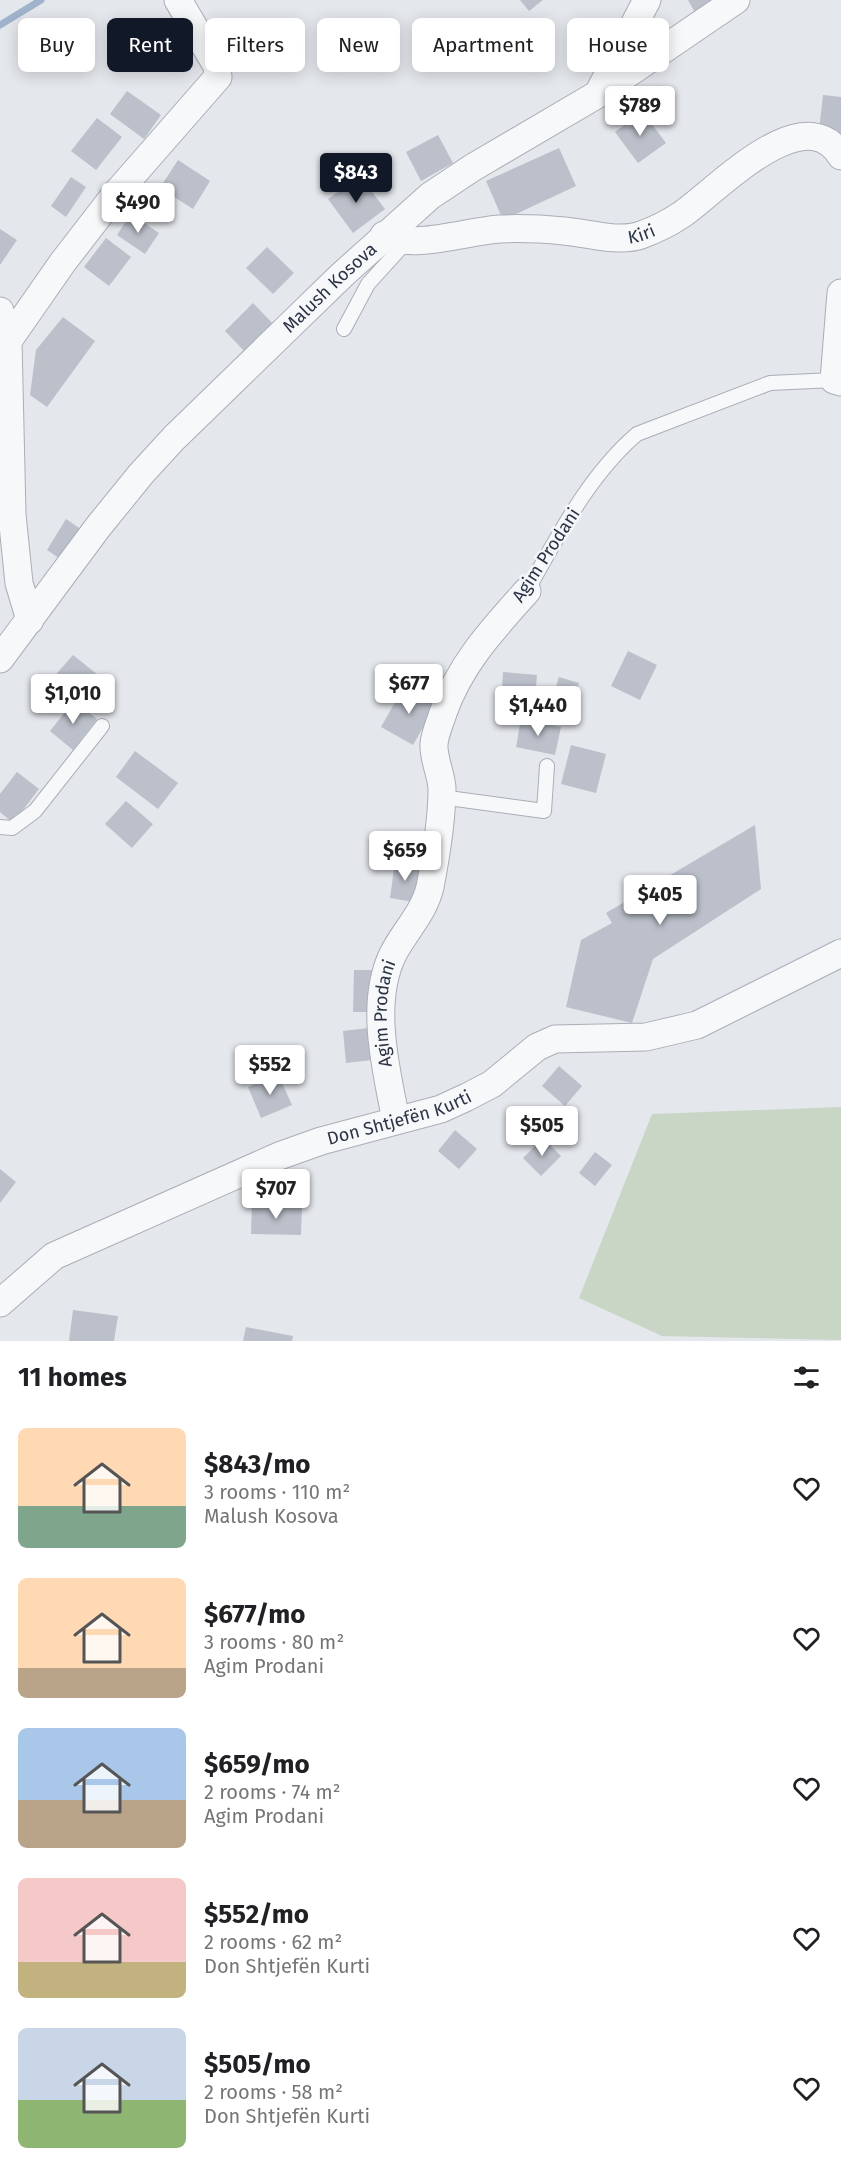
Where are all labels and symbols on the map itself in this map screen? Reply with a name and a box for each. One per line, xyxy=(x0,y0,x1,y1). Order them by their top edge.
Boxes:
pin: $789 xyxy=(604,86,676,137)
pin: $843 xyxy=(320,153,392,204)
pin: $490 xyxy=(102,183,174,234)
street label: Kiri xyxy=(626,220,659,249)
street label: Malush Kosova xyxy=(278,238,381,337)
street label: Agim Prodani xyxy=(507,504,585,606)
pin: $677 xyxy=(373,664,445,715)
pin: $1,010 xyxy=(24,674,122,725)
pin: $1,440 xyxy=(489,686,587,737)
pin: $659 xyxy=(369,831,441,882)
pin: $405 xyxy=(624,875,696,926)
street label: Agim Prodani xyxy=(370,956,400,1069)
pin: $552 xyxy=(234,1045,306,1096)
street label: Don Shtjefën Kurti xyxy=(325,1086,475,1150)
pin: $505 xyxy=(506,1106,578,1157)
pin: $707 xyxy=(240,1169,312,1220)

